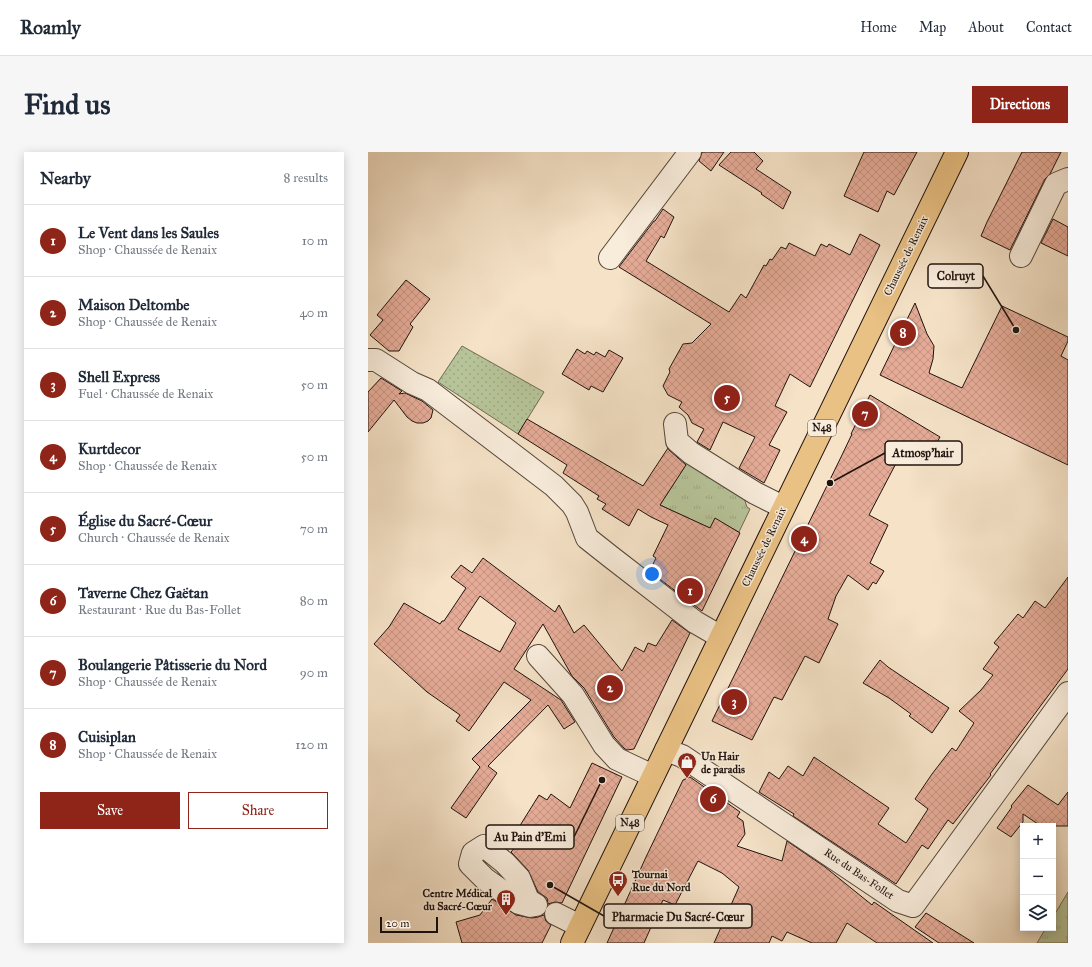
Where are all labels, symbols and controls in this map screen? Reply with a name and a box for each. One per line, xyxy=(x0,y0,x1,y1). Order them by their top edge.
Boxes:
text: Roamly xyxy=(20,16,81,39)
text: Home xyxy=(860,19,897,36)
text: Map xyxy=(919,19,946,36)
text: About xyxy=(968,19,1004,36)
text: Contact xyxy=(1026,19,1072,36)
button: Directions xyxy=(972,86,1068,123)
text: Find us xyxy=(24,87,110,122)
text: Nearby xyxy=(40,168,91,189)
text: 8 results xyxy=(284,170,328,186)
street label: Chaussée de Renaix xyxy=(881,214,931,298)
text: Le Vent dans les Saules xyxy=(78,224,219,242)
text: 1 xyxy=(50,233,56,249)
text: 10 m xyxy=(302,233,328,249)
text: Shop · Chaussée de Renaix xyxy=(78,242,217,258)
callout: Colruyt xyxy=(928,264,983,288)
text: Colruyt xyxy=(937,269,976,284)
text: Maison Deltombe xyxy=(78,296,190,314)
text: 2 xyxy=(50,305,56,321)
text: 40 m xyxy=(299,305,328,321)
text: Shop · Chaussée de Renaix xyxy=(78,314,217,330)
pin: 8 xyxy=(890,318,916,348)
text: Shell Express xyxy=(78,368,160,386)
text: 3 xyxy=(50,377,56,393)
text: 50 m xyxy=(301,377,328,393)
pin: 5 xyxy=(714,383,740,413)
text: Fuel · Chaussée de Renaix xyxy=(78,386,213,402)
pin: 7 xyxy=(852,399,878,429)
road number: N48 xyxy=(808,420,836,436)
text: Kurtdecor xyxy=(78,440,141,458)
callout: Atmosp'hair xyxy=(885,441,962,465)
text: Atmosp'hair xyxy=(891,446,954,461)
text: 4 xyxy=(49,449,57,465)
text: 50 m xyxy=(301,449,328,465)
text: Shop · Chaussée de Renaix xyxy=(78,458,217,474)
street label: Chaussée de Renaix xyxy=(739,505,789,589)
text: Église du Sacré-Cœur xyxy=(78,512,212,530)
text: 5 xyxy=(50,521,56,537)
text: 70 m xyxy=(300,521,328,537)
pin: 4 xyxy=(791,524,817,554)
text: Church · Chaussée de Renaix xyxy=(78,530,230,546)
your location xyxy=(642,564,662,584)
pin: 1 xyxy=(677,576,703,606)
text: Taverne Chez Gaëtan xyxy=(78,584,208,602)
text: 6 xyxy=(50,593,56,609)
text: 80 m xyxy=(300,593,328,609)
text: Restaurant · Rue du Bas-Follet xyxy=(78,602,241,618)
text: Boulangerie Pâtisserie du Nord xyxy=(78,656,267,674)
text: 7 xyxy=(50,665,56,681)
text: 90 m xyxy=(300,665,328,681)
pin: 2 xyxy=(597,673,623,703)
text: Shop · Chaussée de Renaix xyxy=(78,674,217,690)
pin: 3 xyxy=(721,687,747,717)
text: Cuisiplan xyxy=(78,728,136,746)
text: 8 xyxy=(50,737,56,753)
text: 120 m xyxy=(295,737,328,753)
text: Shop · Chaussée de Renaix xyxy=(78,746,217,762)
place label: Un Hair de paradis xyxy=(701,750,745,777)
shop icon: Un Hair de paradis xyxy=(676,751,698,779)
pin: 6 xyxy=(700,784,726,814)
button: Save xyxy=(40,792,180,829)
button: Share xyxy=(188,792,328,829)
road number: N48 xyxy=(616,815,644,831)
map controls xyxy=(1020,823,1056,931)
button: + xyxy=(1020,823,1056,859)
callout: Au Pain d'Emi xyxy=(486,825,574,849)
text: Au Pain d'Emi xyxy=(493,830,567,844)
street label: Rue du Bas-Follet xyxy=(822,846,897,902)
button: − xyxy=(1020,859,1056,895)
place label: Tournai Rue du Nord xyxy=(631,868,691,894)
bus stop icon: Tournai Rue du Nord xyxy=(607,869,629,897)
place label: Centre Médical du Sacré-Cœur xyxy=(423,887,493,913)
building icon: Centre Médical du Sacré-Cœur xyxy=(495,888,517,916)
button: layers xyxy=(1020,895,1056,931)
callout: Pharmacie Du Sacré-Cœur xyxy=(604,904,752,928)
text: Pharmacie Du Sacré-Cœur xyxy=(612,910,745,924)
scale bar xyxy=(380,915,438,934)
text: 20 m xyxy=(386,917,409,930)

